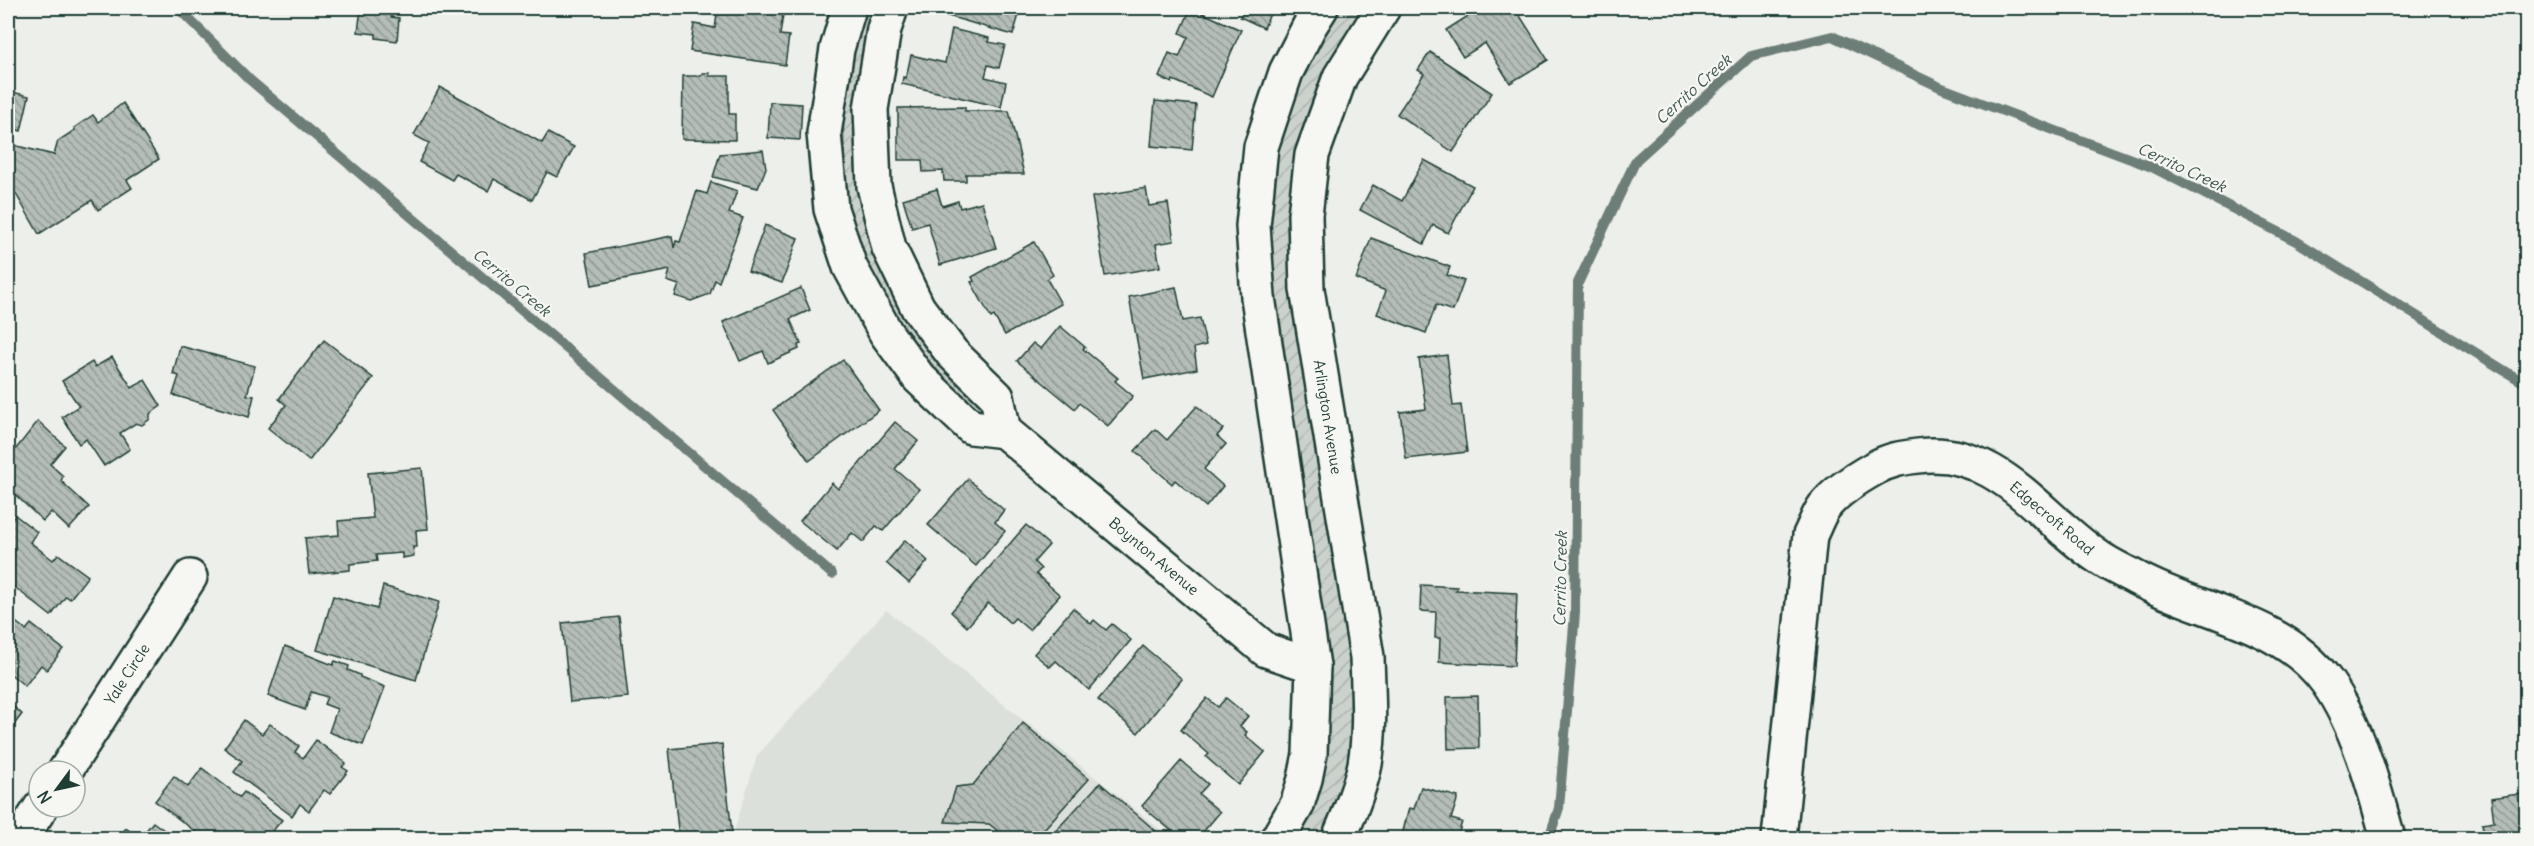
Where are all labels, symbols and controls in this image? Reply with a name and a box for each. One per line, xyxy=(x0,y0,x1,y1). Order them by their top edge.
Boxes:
water label: Cerrito Creek xyxy=(1651,48,1737,128)
water label: Cerrito Creek xyxy=(2135,138,2231,197)
water label: Cerrito Creek xyxy=(469,244,556,322)
street label: Arlington Avenue xyxy=(1310,358,1346,476)
street label: Edgecroft Road xyxy=(2006,477,2098,559)
street label: Boynton Avenue xyxy=(1105,513,1203,599)
water label: Cerrito Creek xyxy=(1549,529,1571,627)
street label: Yale Circle xyxy=(100,640,154,708)
north arrow xyxy=(27,759,87,819)
text: N xyxy=(33,787,56,807)

